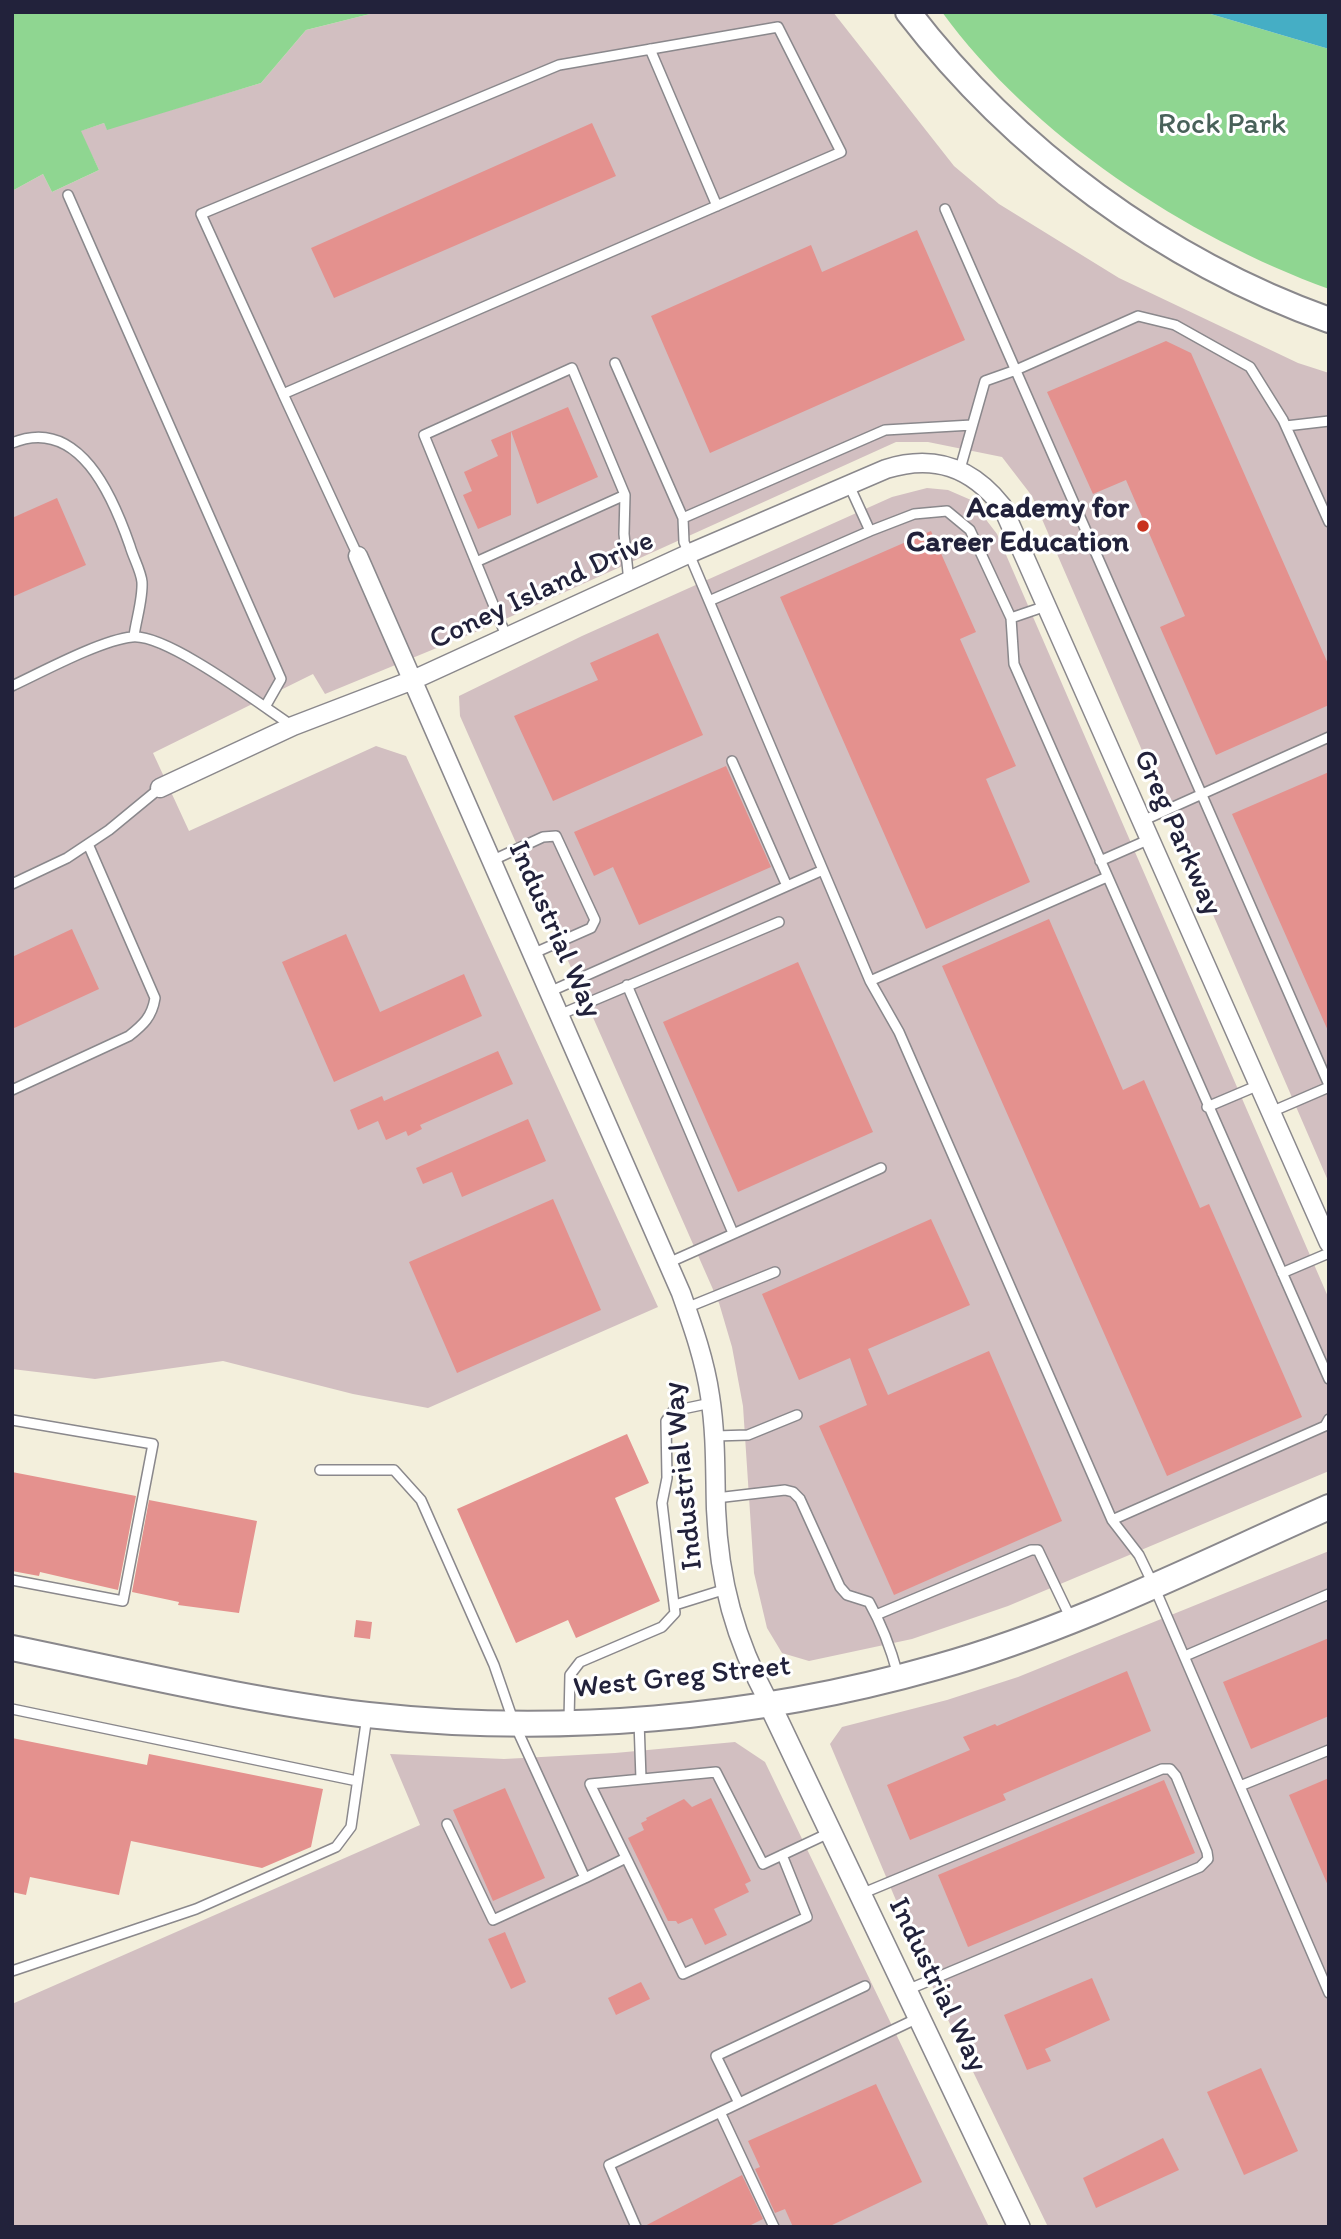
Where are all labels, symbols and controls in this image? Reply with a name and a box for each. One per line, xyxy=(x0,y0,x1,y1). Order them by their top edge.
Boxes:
park label: Rock Park xyxy=(1158,107,1286,143)
place label: Academy for Career Education xyxy=(906,491,1129,562)
marker: Academy for Career Education xyxy=(1135,518,1151,534)
street label: Coney Island Drive xyxy=(424,523,660,659)
street label: Greg Parkway xyxy=(1125,745,1229,921)
street label: Industrial Way xyxy=(499,836,609,1024)
street label: Industrial Way xyxy=(656,1380,712,1572)
street label: West Greg Street xyxy=(571,1649,793,1707)
street label: Industrial Way xyxy=(879,1892,995,2078)

